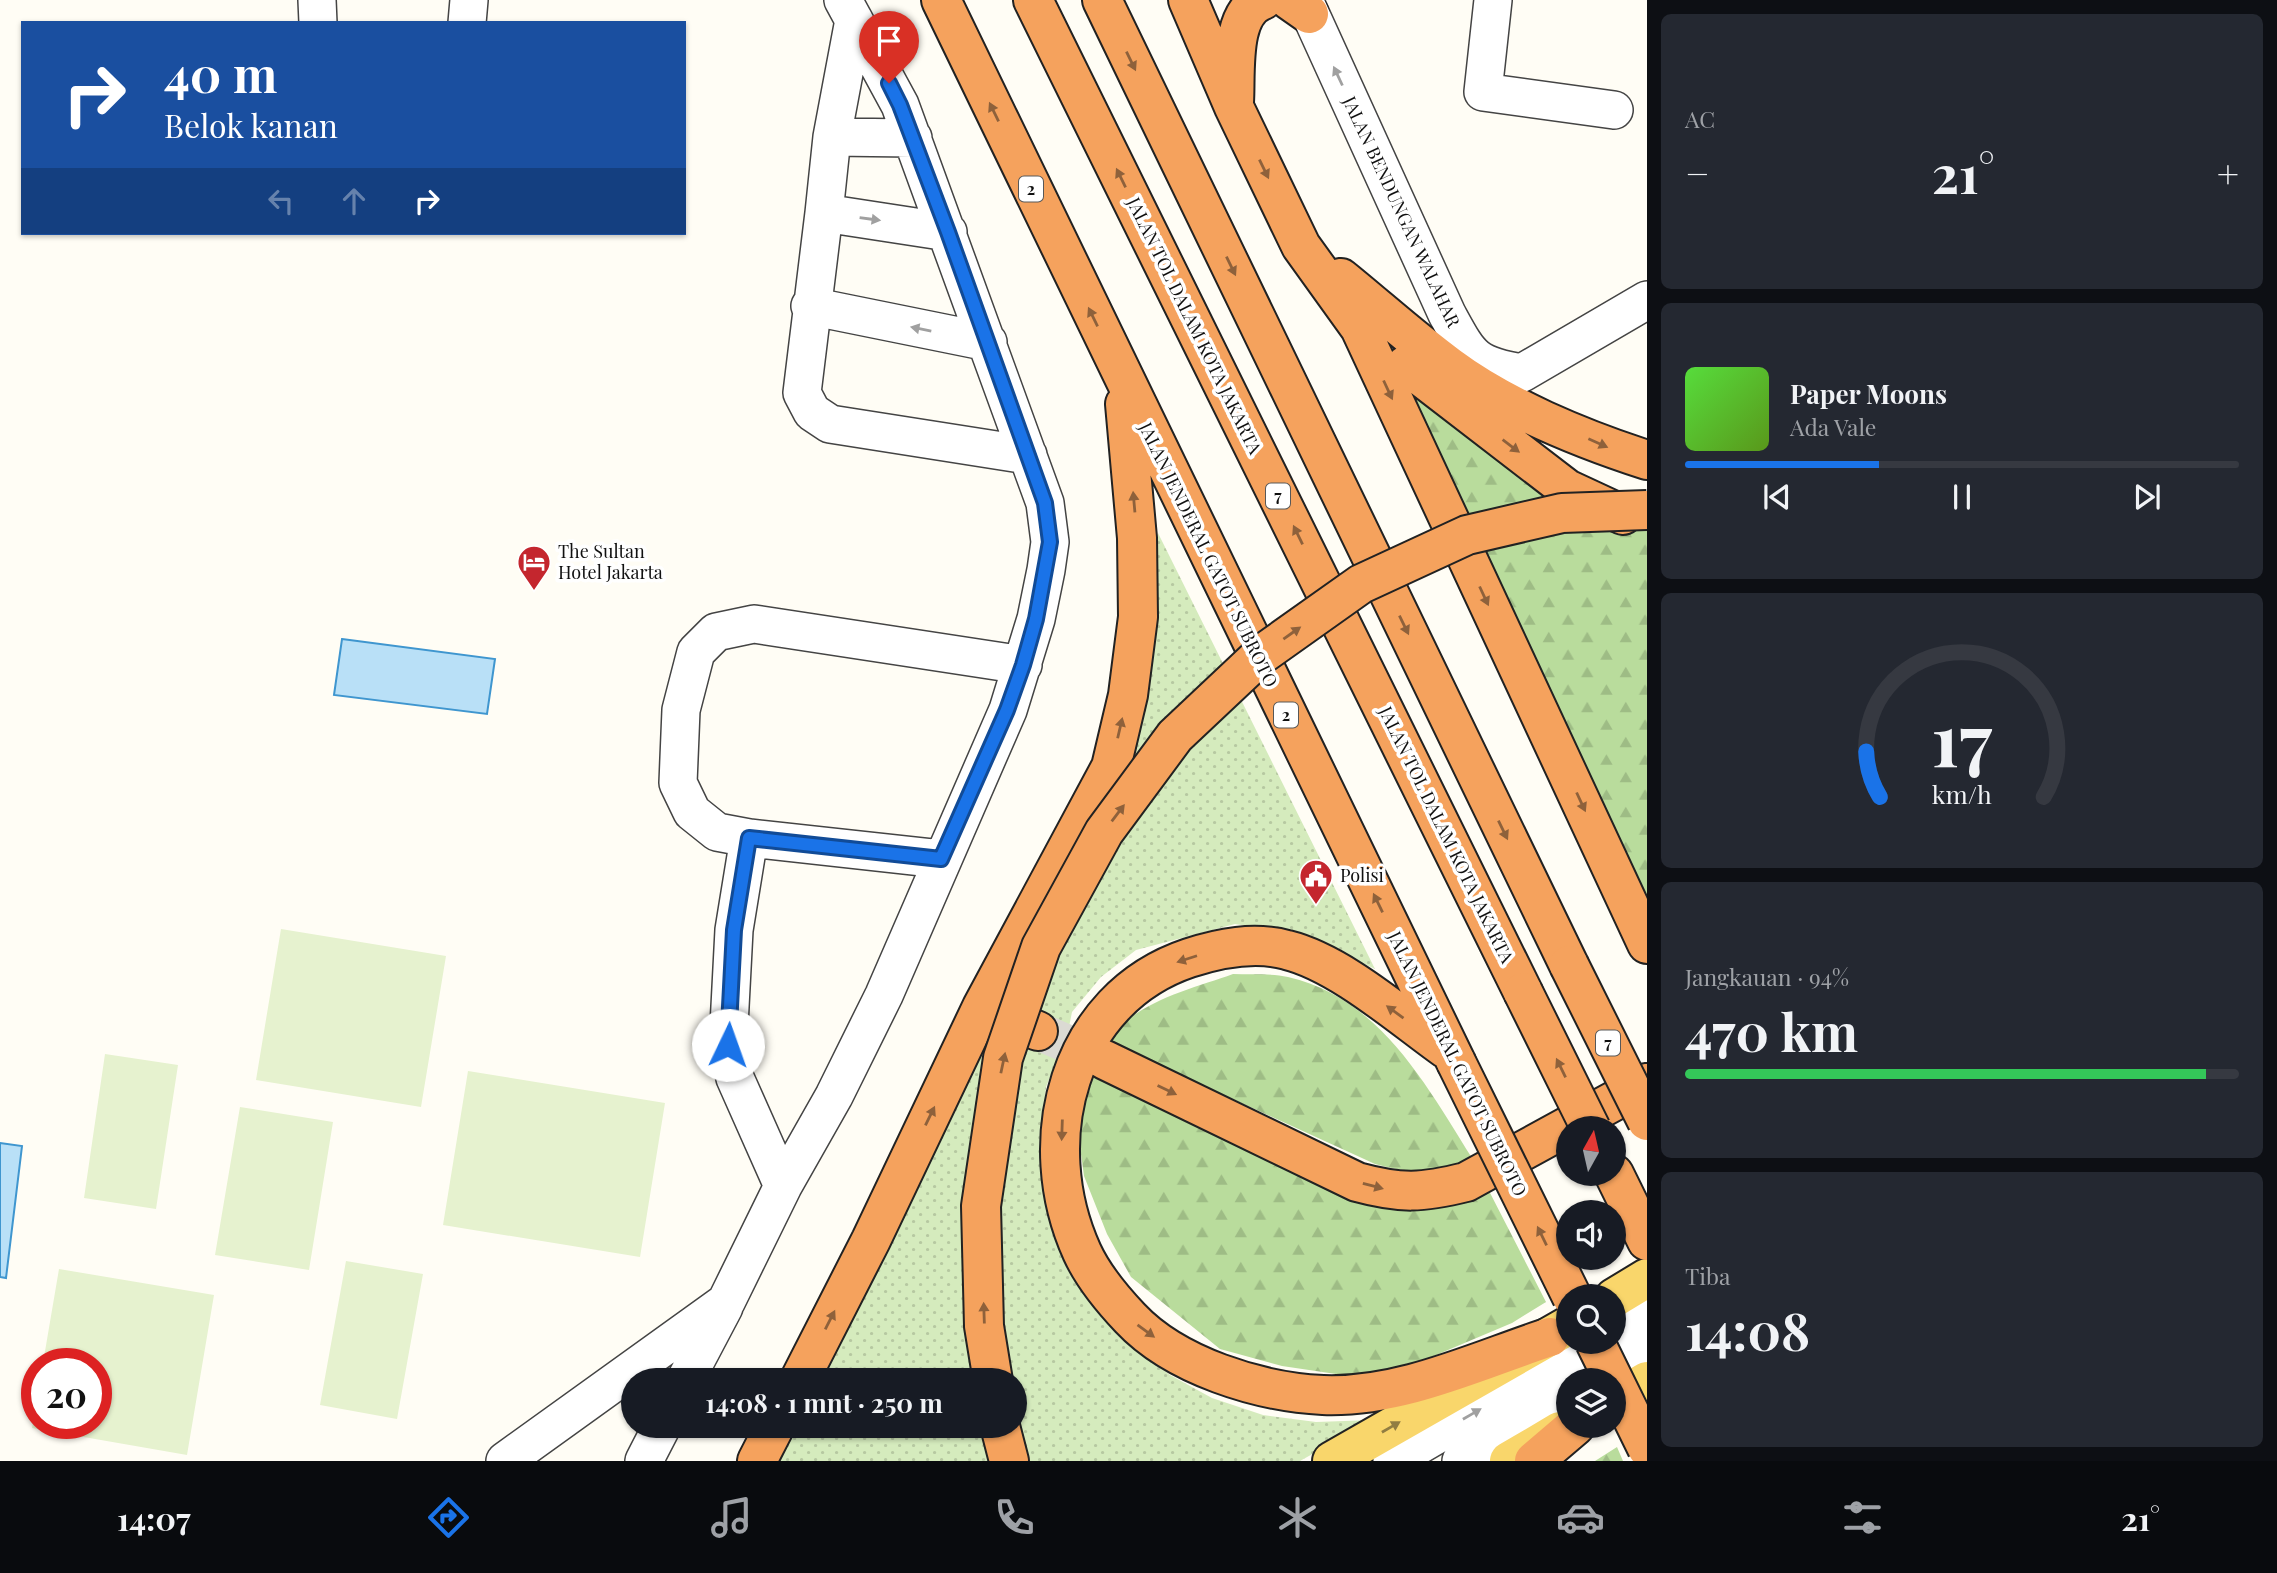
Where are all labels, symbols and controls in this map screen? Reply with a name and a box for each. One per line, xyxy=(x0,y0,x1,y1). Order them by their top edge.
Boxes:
pin xyxy=(859,11,919,83)
icon: arrive xyxy=(870,22,908,60)
text: 40 m xyxy=(164,40,277,105)
icon: right xyxy=(49,49,140,140)
one-way arrow xyxy=(1126,51,1137,71)
one-way arrow xyxy=(1332,66,1344,86)
street label: JALAN BENDUNGAN WALAHAR xyxy=(1337,91,1466,331)
one-way arrow xyxy=(989,102,1000,122)
text: Belok kanan xyxy=(164,103,338,146)
text: AC xyxy=(1685,103,1715,134)
text: 21° xyxy=(1932,138,1995,207)
text: − xyxy=(1685,147,1710,198)
text: + xyxy=(2217,147,2239,198)
one-way arrow xyxy=(1258,159,1269,179)
one-way arrow xyxy=(1115,168,1126,188)
road number: 2 xyxy=(1019,176,1043,202)
icon: left xyxy=(262,182,300,220)
icon: ahead xyxy=(335,182,373,220)
icon: right xyxy=(408,182,446,220)
street label: JALAN TOL DALAM KOTA JAKARTA xyxy=(1122,192,1268,459)
one-way arrow xyxy=(859,213,881,224)
one-way arrow xyxy=(1225,256,1236,276)
one-way arrow xyxy=(1087,307,1098,327)
one-way arrow xyxy=(910,323,932,334)
text: Paper Moons xyxy=(1790,376,1947,411)
one-way arrow xyxy=(1382,380,1394,400)
text: Ada Vale xyxy=(1790,411,1877,442)
street label: JALAN JENDERAL GATOT SUBROTO xyxy=(1134,417,1284,691)
one-way arrow xyxy=(1588,437,1608,449)
one-way arrow xyxy=(1502,439,1520,453)
icon: previous xyxy=(1758,478,1796,516)
icon: pause xyxy=(1943,478,1981,516)
icon: next xyxy=(2128,478,2166,516)
road number: 7 xyxy=(1266,484,1290,509)
one-way arrow xyxy=(1128,491,1139,513)
one-way arrow xyxy=(1292,525,1303,545)
place label: The Sultan Hotel Jakarta xyxy=(558,539,663,584)
hotel icon: The Sultan Hotel Jakarta xyxy=(515,543,553,592)
one-way arrow xyxy=(1479,586,1490,606)
one-way arrow xyxy=(1399,615,1410,635)
one-way arrow xyxy=(1283,626,1301,640)
text: 17 xyxy=(1931,688,1993,785)
street label: JALAN TOL DALAM KOTA JAKARTA xyxy=(1374,701,1520,968)
road number: 2 xyxy=(1274,702,1298,728)
one-way arrow xyxy=(1115,716,1126,738)
text: km/h xyxy=(1932,776,1992,809)
one-way arrow xyxy=(1575,792,1587,812)
one-way arrow xyxy=(1110,805,1125,823)
one-way arrow xyxy=(1498,820,1509,840)
public building icon: Polisi xyxy=(1297,857,1335,906)
place label: Polisi xyxy=(1340,863,1384,887)
one-way arrow xyxy=(1372,893,1383,913)
street label: JALAN JENDERAL GATOT SUBROTO xyxy=(1383,926,1533,1200)
one-way arrow xyxy=(1177,954,1198,965)
text: Jangkauan · 94% xyxy=(1685,961,1849,992)
text: 470 km xyxy=(1685,996,1858,1065)
one-way arrow xyxy=(1386,1005,1404,1019)
position arrow xyxy=(691,1008,765,1082)
road number: 7 xyxy=(1596,1030,1620,1056)
one-way arrow xyxy=(997,1052,1008,1074)
one-way arrow xyxy=(1555,1058,1567,1078)
one-way arrow xyxy=(1157,1084,1177,1096)
one-way arrow xyxy=(924,1106,936,1126)
north arrow xyxy=(1556,1116,1626,1186)
map controls xyxy=(1556,1116,1626,1438)
one-way arrow xyxy=(1056,1120,1068,1142)
one-way arrow xyxy=(1362,1181,1384,1192)
button: sound xyxy=(1556,1200,1626,1270)
one-way arrow xyxy=(1536,1226,1547,1246)
text: Tiba xyxy=(1685,1260,1730,1291)
button: search xyxy=(1556,1284,1626,1354)
text: 14:08 xyxy=(1685,1295,1810,1364)
one-way arrow xyxy=(978,1302,990,1324)
one-way arrow xyxy=(824,1310,835,1330)
one-way arrow xyxy=(1137,1324,1155,1338)
speed limit sign: 20 xyxy=(21,1348,112,1439)
button: layers xyxy=(1556,1368,1626,1438)
text: 14:08 · 1 mnt · 250 m xyxy=(705,1385,943,1420)
one-way arrow xyxy=(1463,1408,1482,1420)
one-way arrow xyxy=(1381,1421,1401,1433)
icon: directions xyxy=(424,1493,473,1542)
icon: music xyxy=(707,1493,756,1542)
icon: phone xyxy=(990,1493,1039,1542)
icon: climate xyxy=(1273,1493,1322,1542)
icon: car xyxy=(1556,1493,1605,1542)
icon: filters xyxy=(1838,1493,1887,1542)
text: 14:07 xyxy=(117,1496,191,1539)
text: 21° xyxy=(2121,1496,2160,1539)

